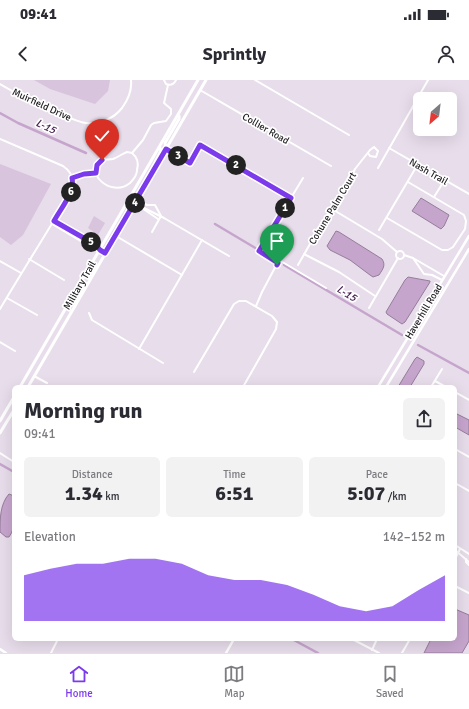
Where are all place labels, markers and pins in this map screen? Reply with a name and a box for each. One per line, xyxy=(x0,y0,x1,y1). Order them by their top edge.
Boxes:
pin xyxy=(85,119,119,160)
pin: 3 xyxy=(168,146,188,166)
pin: 2 xyxy=(226,155,246,175)
pin: 6 xyxy=(61,182,81,202)
pin: 4 xyxy=(125,193,145,213)
pin: 1 xyxy=(275,198,295,218)
pin xyxy=(260,224,294,265)
pin: 5 xyxy=(81,232,101,252)

